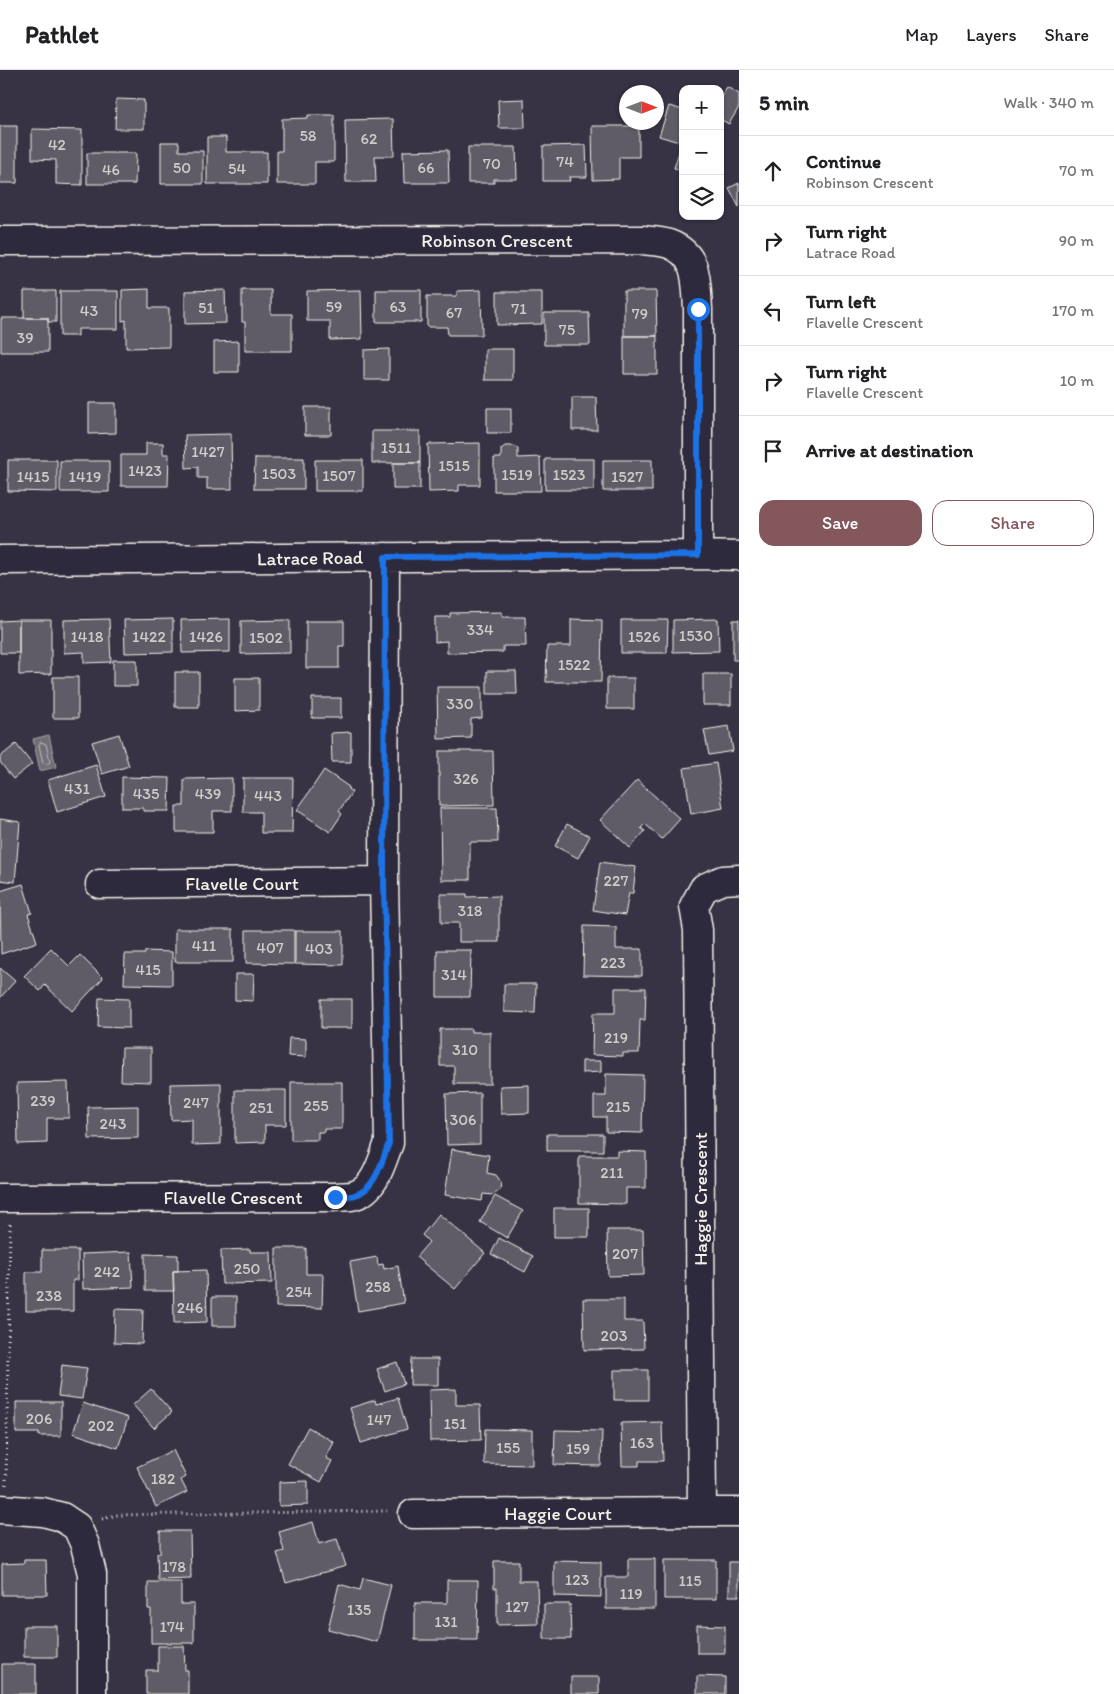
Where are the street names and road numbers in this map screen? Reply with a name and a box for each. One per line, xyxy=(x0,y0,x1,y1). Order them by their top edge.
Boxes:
street label: Robinson Crescent xyxy=(421,229,573,252)
street label: Latrace Road xyxy=(257,546,364,570)
street label: Flavelle Court xyxy=(185,872,299,895)
street label: Haggie Crescent xyxy=(689,1132,712,1266)
street label: Flavelle Crescent xyxy=(163,1186,303,1209)
street label: Haggie Court xyxy=(504,1502,612,1525)

